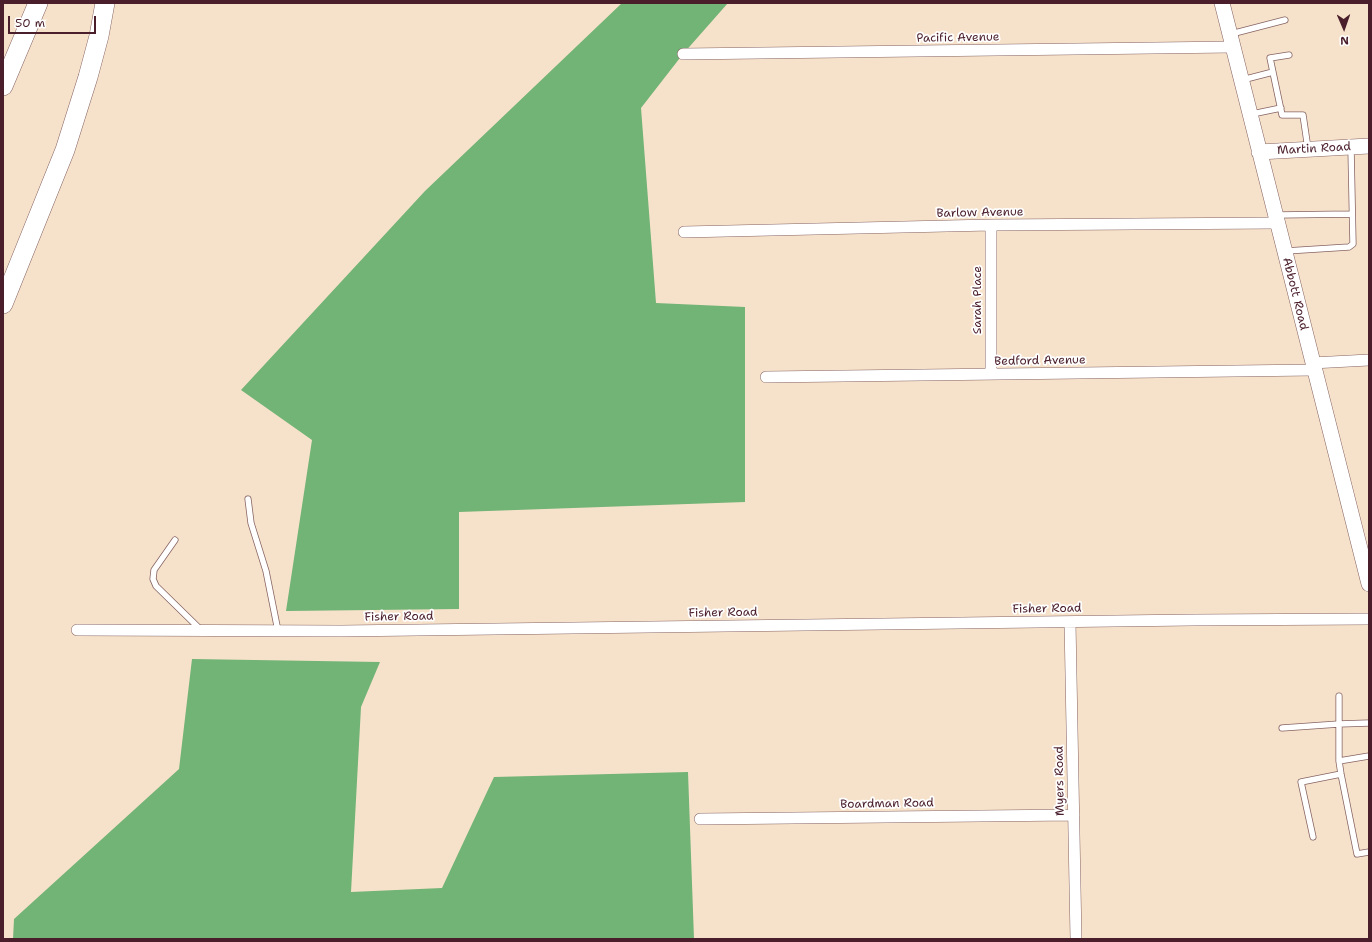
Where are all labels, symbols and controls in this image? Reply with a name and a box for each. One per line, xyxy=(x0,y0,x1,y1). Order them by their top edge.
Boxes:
scale bar xyxy=(10,8,98,34)
north arrow xyxy=(1324,8,1364,48)
text: 50 m xyxy=(15,15,45,31)
street label: Pacific Avenue xyxy=(916,30,1000,46)
text: N xyxy=(1340,33,1349,48)
street label: Martin Road xyxy=(1277,140,1351,158)
street label: Barlow Avenue xyxy=(936,205,1024,221)
street label: Abbott Road xyxy=(1279,256,1311,332)
street label: Sarah Place xyxy=(971,266,985,334)
street label: Bedford Avenue xyxy=(994,353,1086,369)
street label: Fisher Road xyxy=(1012,601,1082,617)
street label: Fisher Road xyxy=(688,605,758,621)
street label: Fisher Road xyxy=(364,609,434,625)
street label: Myers Road xyxy=(1052,746,1068,816)
street label: Boardman Road xyxy=(840,796,934,812)

